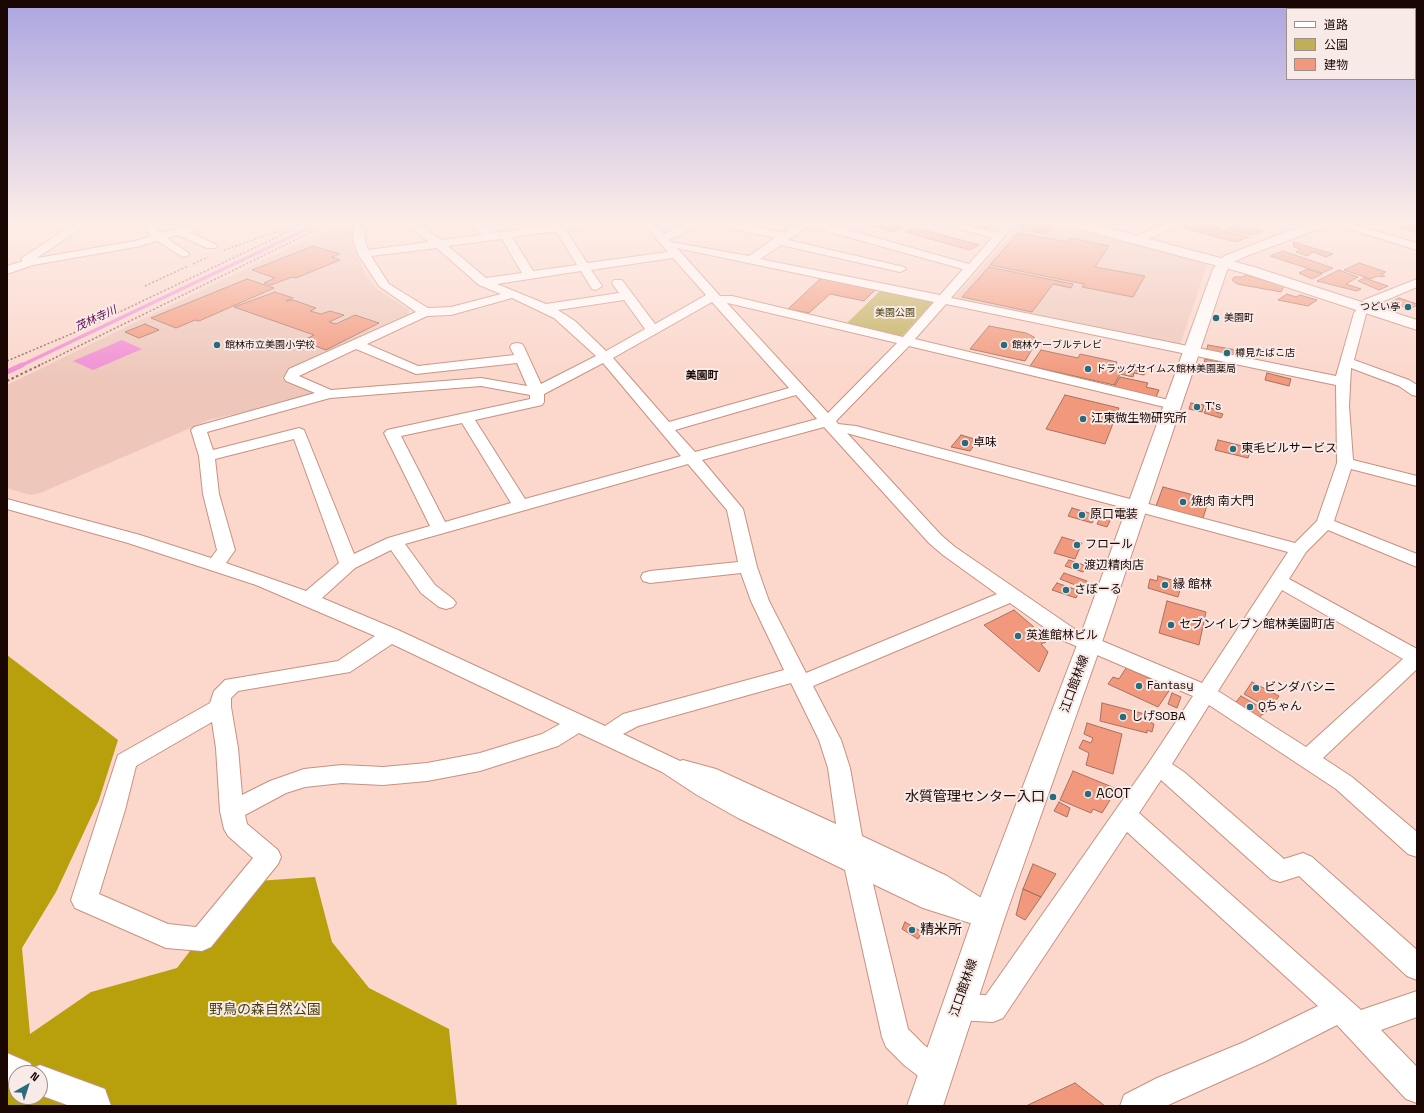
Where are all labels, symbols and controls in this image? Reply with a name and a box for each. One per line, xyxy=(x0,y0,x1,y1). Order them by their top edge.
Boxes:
legend xyxy=(1286,8,1416,80)
text: 道路 xyxy=(1324,17,1348,33)
text: 公園 xyxy=(1324,37,1348,53)
text: 建物 xyxy=(1324,57,1348,73)
place label: つどい亭 xyxy=(1360,301,1400,313)
marker: つどい亭 xyxy=(1403,302,1413,312)
water label: 茂林寺川 xyxy=(73,304,119,334)
park label: 美園公園 xyxy=(875,307,915,319)
place label: 美園町 xyxy=(1224,312,1254,324)
marker: 美園町 xyxy=(1211,313,1221,323)
place label: 館林市立美園小学校 xyxy=(225,339,315,351)
place label: 館林ケーブルテレビ xyxy=(1012,339,1102,351)
marker: 館林市立美園小学校 xyxy=(212,340,222,350)
marker: 館林ケーブルテレビ xyxy=(999,340,1009,350)
place label: 樽見たばこ店 xyxy=(1235,347,1295,359)
marker: 樽見たばこ店 xyxy=(1222,348,1232,358)
place label: ドラッグセイムス館林美園薬局 xyxy=(1096,363,1236,375)
marker: ドラッグセイムス館林美園薬局 xyxy=(1083,364,1093,374)
district label: 美園町 xyxy=(686,369,718,383)
place label: T's xyxy=(1205,400,1221,414)
marker: T's xyxy=(1192,402,1202,412)
place label: 江東微生物研究所 xyxy=(1091,412,1187,426)
marker: 江東微生物研究所 xyxy=(1078,414,1088,424)
place label: 卓味 xyxy=(973,436,997,450)
marker: 卓味 xyxy=(960,438,970,448)
place label: 東毛ビルサービス xyxy=(1241,442,1337,456)
marker: 東毛ビルサービス xyxy=(1228,444,1238,454)
place label: 焼肉 南大門 xyxy=(1191,495,1254,509)
marker: 焼肉 南大門 xyxy=(1178,497,1188,507)
place label: 原口電装 xyxy=(1090,508,1138,522)
marker: 原口電装 xyxy=(1077,510,1087,520)
place label: フロール xyxy=(1085,538,1133,552)
marker: フロール xyxy=(1072,540,1082,550)
place label: 渡辺精肉店 xyxy=(1084,559,1144,573)
marker: 渡辺精肉店 xyxy=(1071,561,1081,571)
place label: 縁 館林 xyxy=(1173,578,1212,592)
marker: 縁 館林 xyxy=(1160,580,1170,590)
place label: さぼーる xyxy=(1074,583,1122,597)
marker: さぼーる xyxy=(1061,585,1071,595)
place label: セブンイレブン館林美園町店 xyxy=(1179,618,1335,632)
marker: セブンイレブン館林美園町店 xyxy=(1166,620,1176,630)
place label: 英進館林ビル xyxy=(1026,629,1098,643)
marker: 英進館林ビル xyxy=(1013,631,1023,641)
street label: 江口館林線 xyxy=(1058,653,1092,715)
place label: Fantasy xyxy=(1147,679,1193,693)
marker: Fantasy xyxy=(1134,681,1144,691)
place label: ビンダバシニ xyxy=(1264,681,1336,695)
marker: ビンダバシニ xyxy=(1251,683,1261,693)
place label: Qちゃん xyxy=(1258,700,1302,714)
marker: Qちゃん xyxy=(1245,702,1255,712)
place label: しげSOBA xyxy=(1131,710,1186,724)
marker: しげSOBA xyxy=(1118,712,1128,722)
place label: ACOT xyxy=(1096,786,1131,802)
place label: 水質管理センター入口 xyxy=(905,789,1045,805)
marker: ACOT xyxy=(1083,789,1093,799)
marker: 水質管理センター入口 xyxy=(1048,792,1058,802)
place label: 精米所 xyxy=(920,922,962,938)
marker: 精米所 xyxy=(907,925,917,935)
street label: 江口館林線 xyxy=(947,957,981,1019)
park label: 野鳥の森自然公園 xyxy=(209,1002,321,1018)
north arrow xyxy=(8,1065,48,1105)
text: N xyxy=(28,1069,42,1084)

